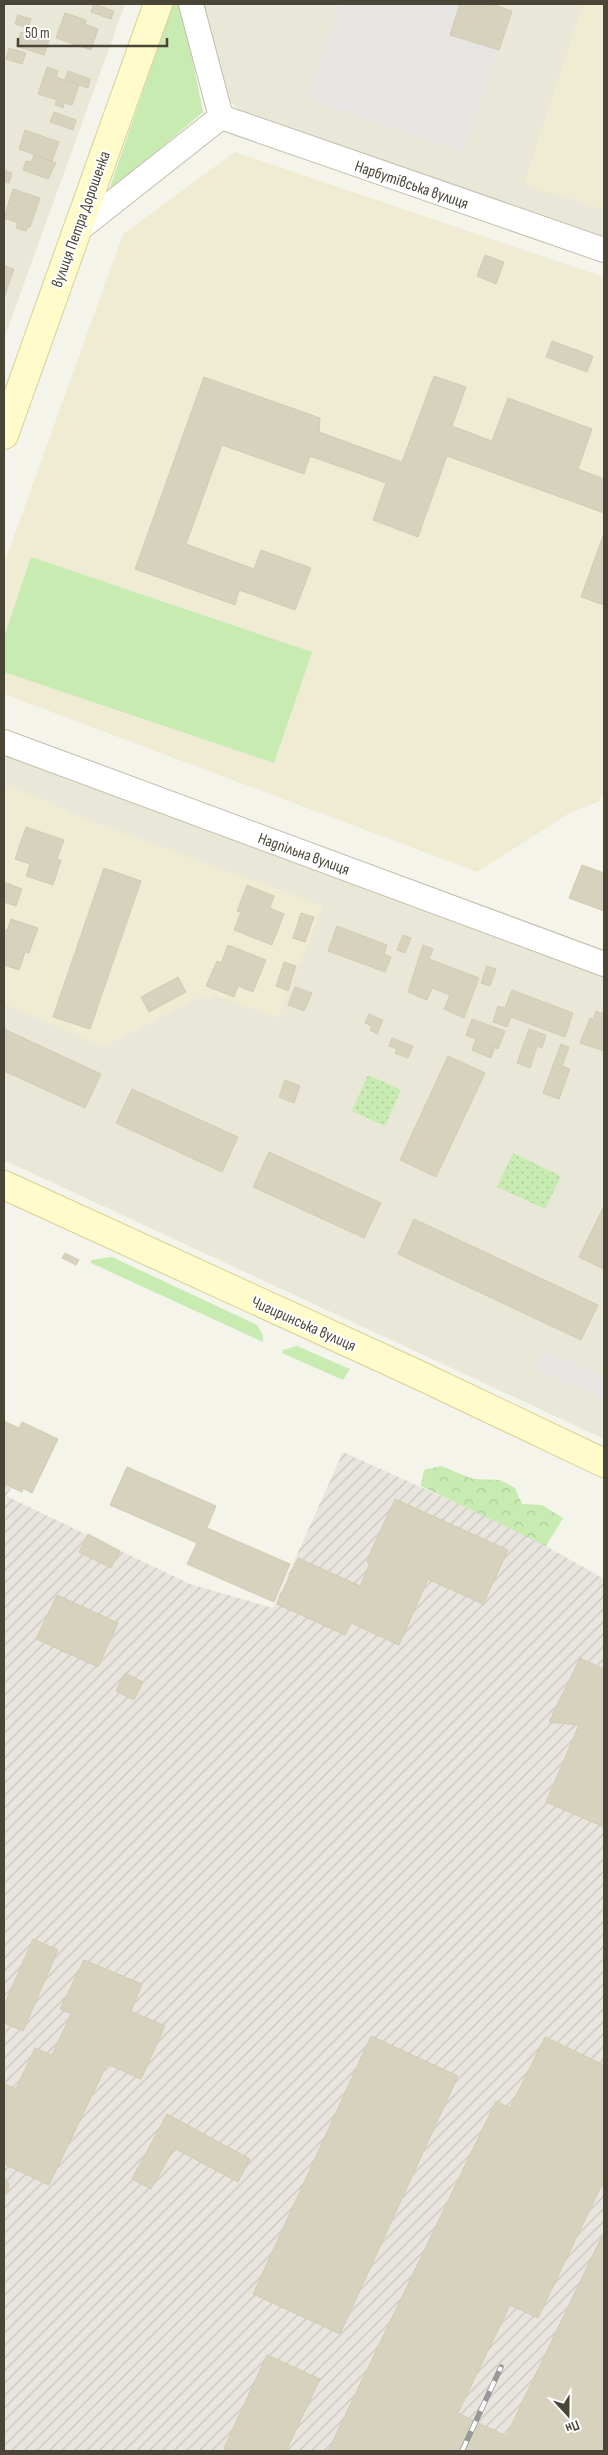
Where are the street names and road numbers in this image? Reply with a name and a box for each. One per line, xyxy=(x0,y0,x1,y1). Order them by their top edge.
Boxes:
street label: вулиця Петра Дорошенка xyxy=(48,149,115,290)
street label: Нарбутівська вулиця xyxy=(352,157,471,214)
street label: Надпільна вулиця xyxy=(255,829,352,880)
street label: Чигиринська вулиця xyxy=(248,1293,359,1356)

